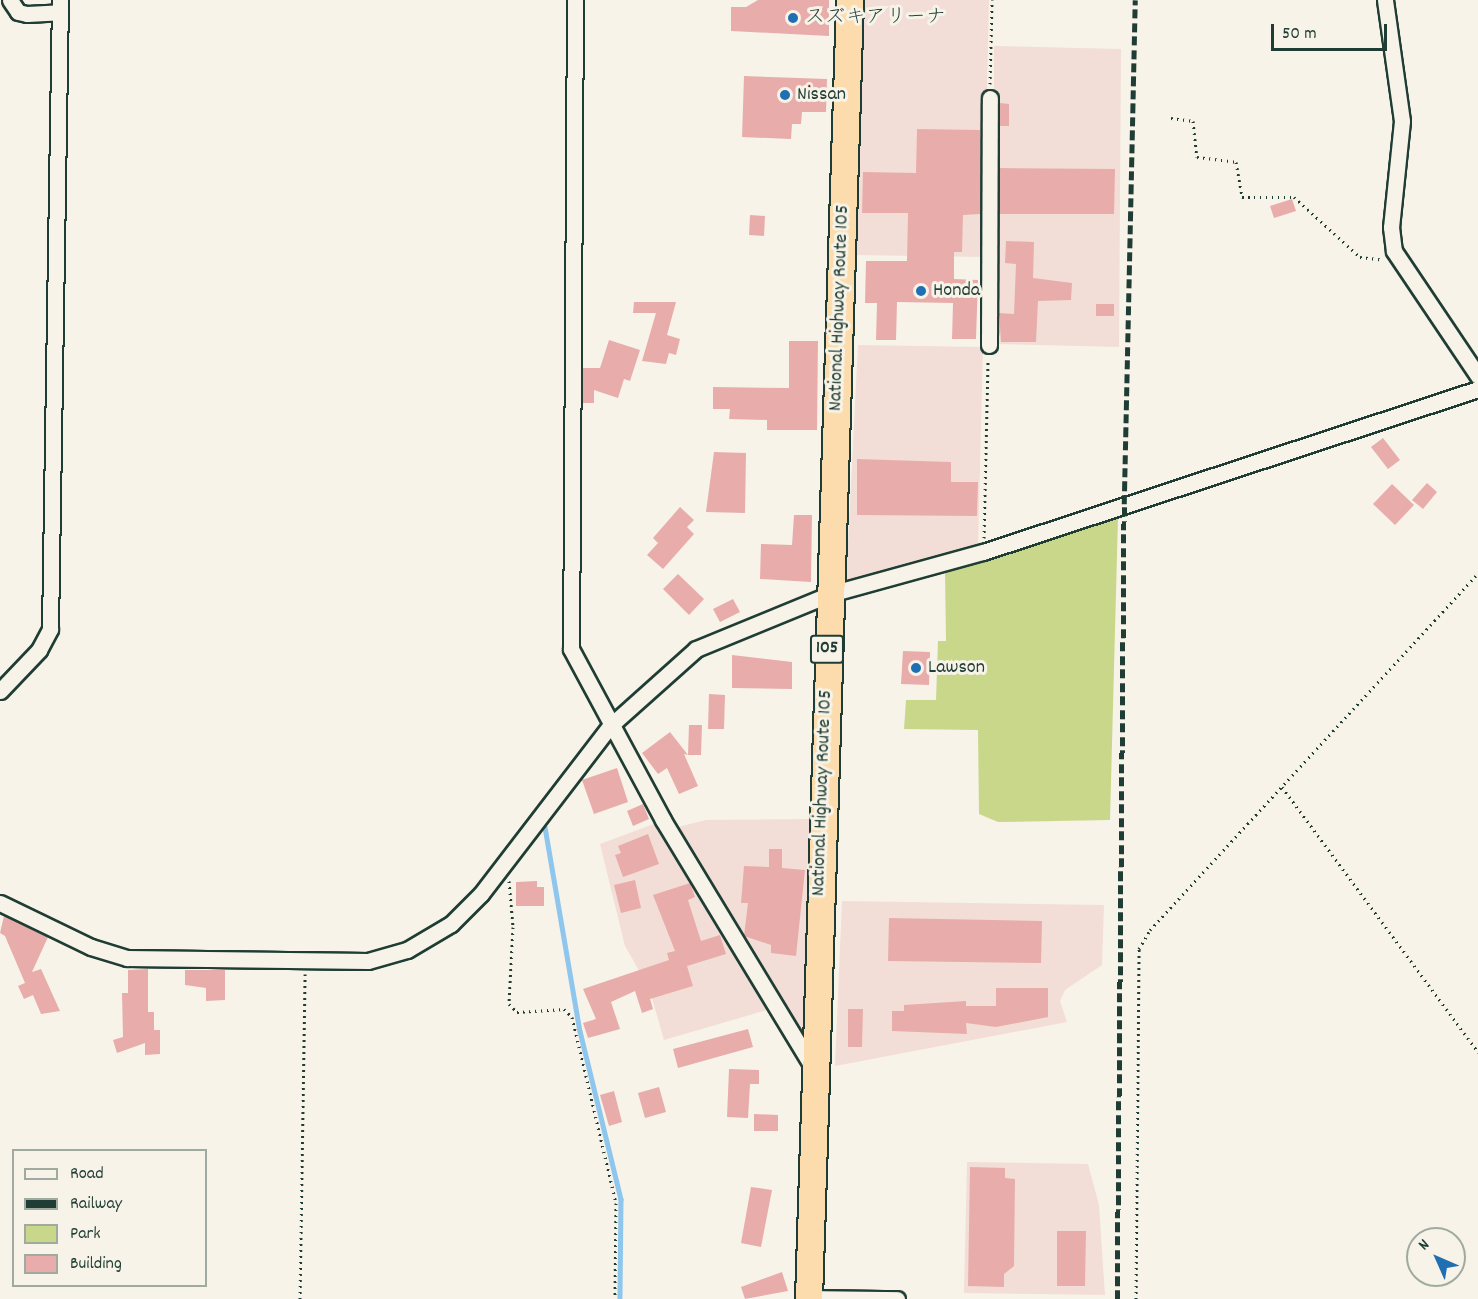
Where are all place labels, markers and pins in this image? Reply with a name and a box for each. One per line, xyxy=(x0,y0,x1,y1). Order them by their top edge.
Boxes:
place label: スズキアリーナ xyxy=(805,6,945,30)
marker: スズキアリーナ xyxy=(786,11,800,25)
place label: Nissan xyxy=(797,83,846,107)
marker: Nissan xyxy=(778,88,792,102)
place label: Honda xyxy=(933,279,980,303)
marker: Honda xyxy=(914,284,928,298)
place label: Lawson xyxy=(928,656,985,680)
marker: Lawson xyxy=(909,661,923,675)

